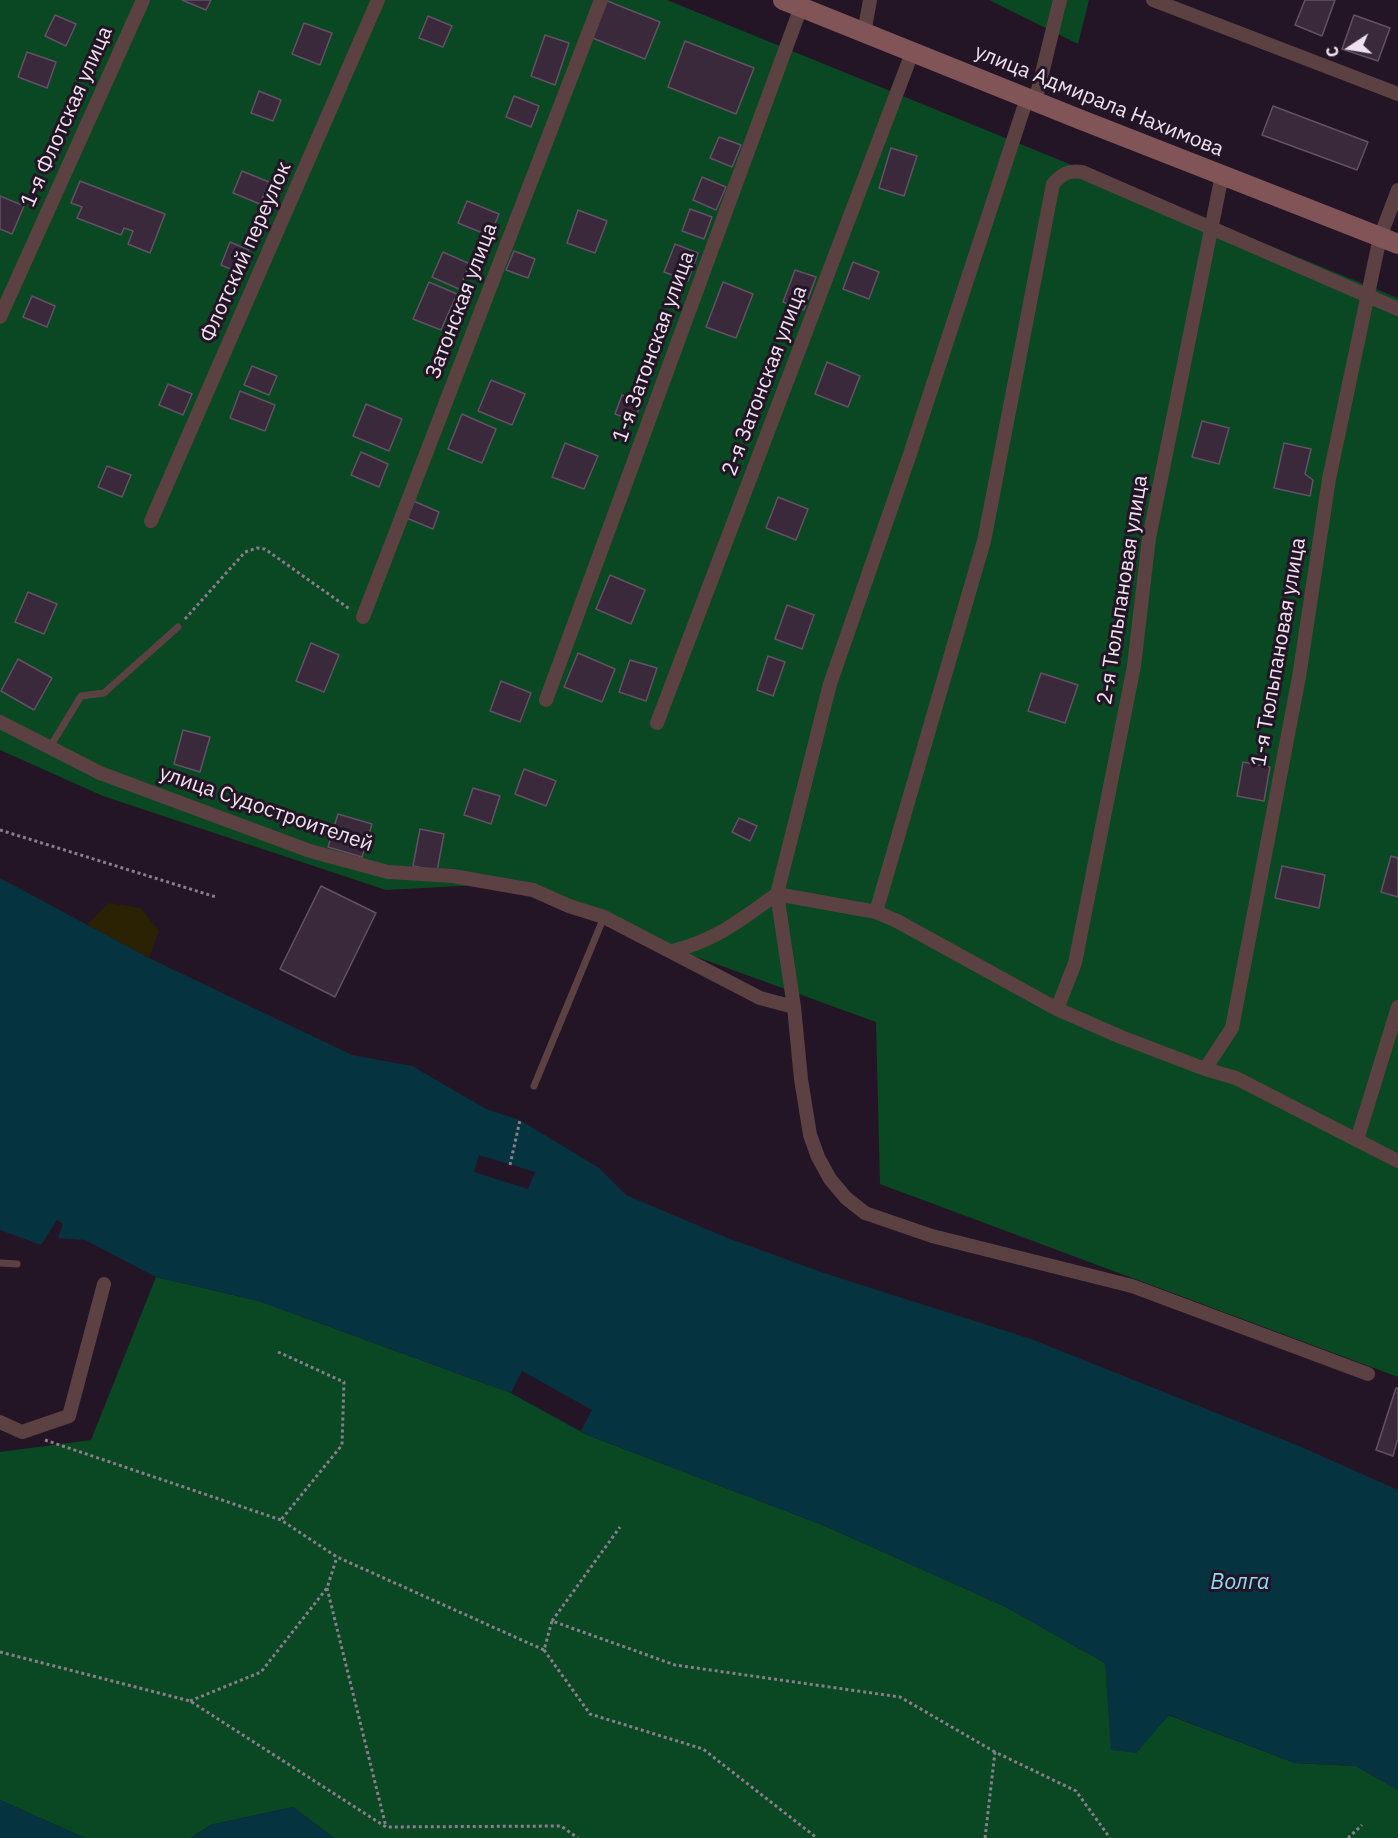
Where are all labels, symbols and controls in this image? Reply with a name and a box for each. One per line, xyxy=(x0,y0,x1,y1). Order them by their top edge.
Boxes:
north arrow xyxy=(1320,18,1380,78)
street label: 1-я Флотская улица xyxy=(16,23,118,211)
street label: улица Адмирала Нахимова xyxy=(971,39,1227,163)
text: С xyxy=(1322,45,1343,59)
street label: Флотский переулок xyxy=(195,158,297,346)
street label: Затонская улица xyxy=(421,220,503,382)
street label: 1-я Затонская улица xyxy=(608,248,700,446)
street label: 2-я Затонская улица xyxy=(717,282,813,480)
street label: 2-я Тюльпановая улица xyxy=(1092,474,1154,706)
street label: 1-я Тюльпановая улица xyxy=(1246,536,1312,768)
street label: улица Судостроителей xyxy=(156,761,376,857)
water label: Волга xyxy=(1210,1570,1270,1596)

